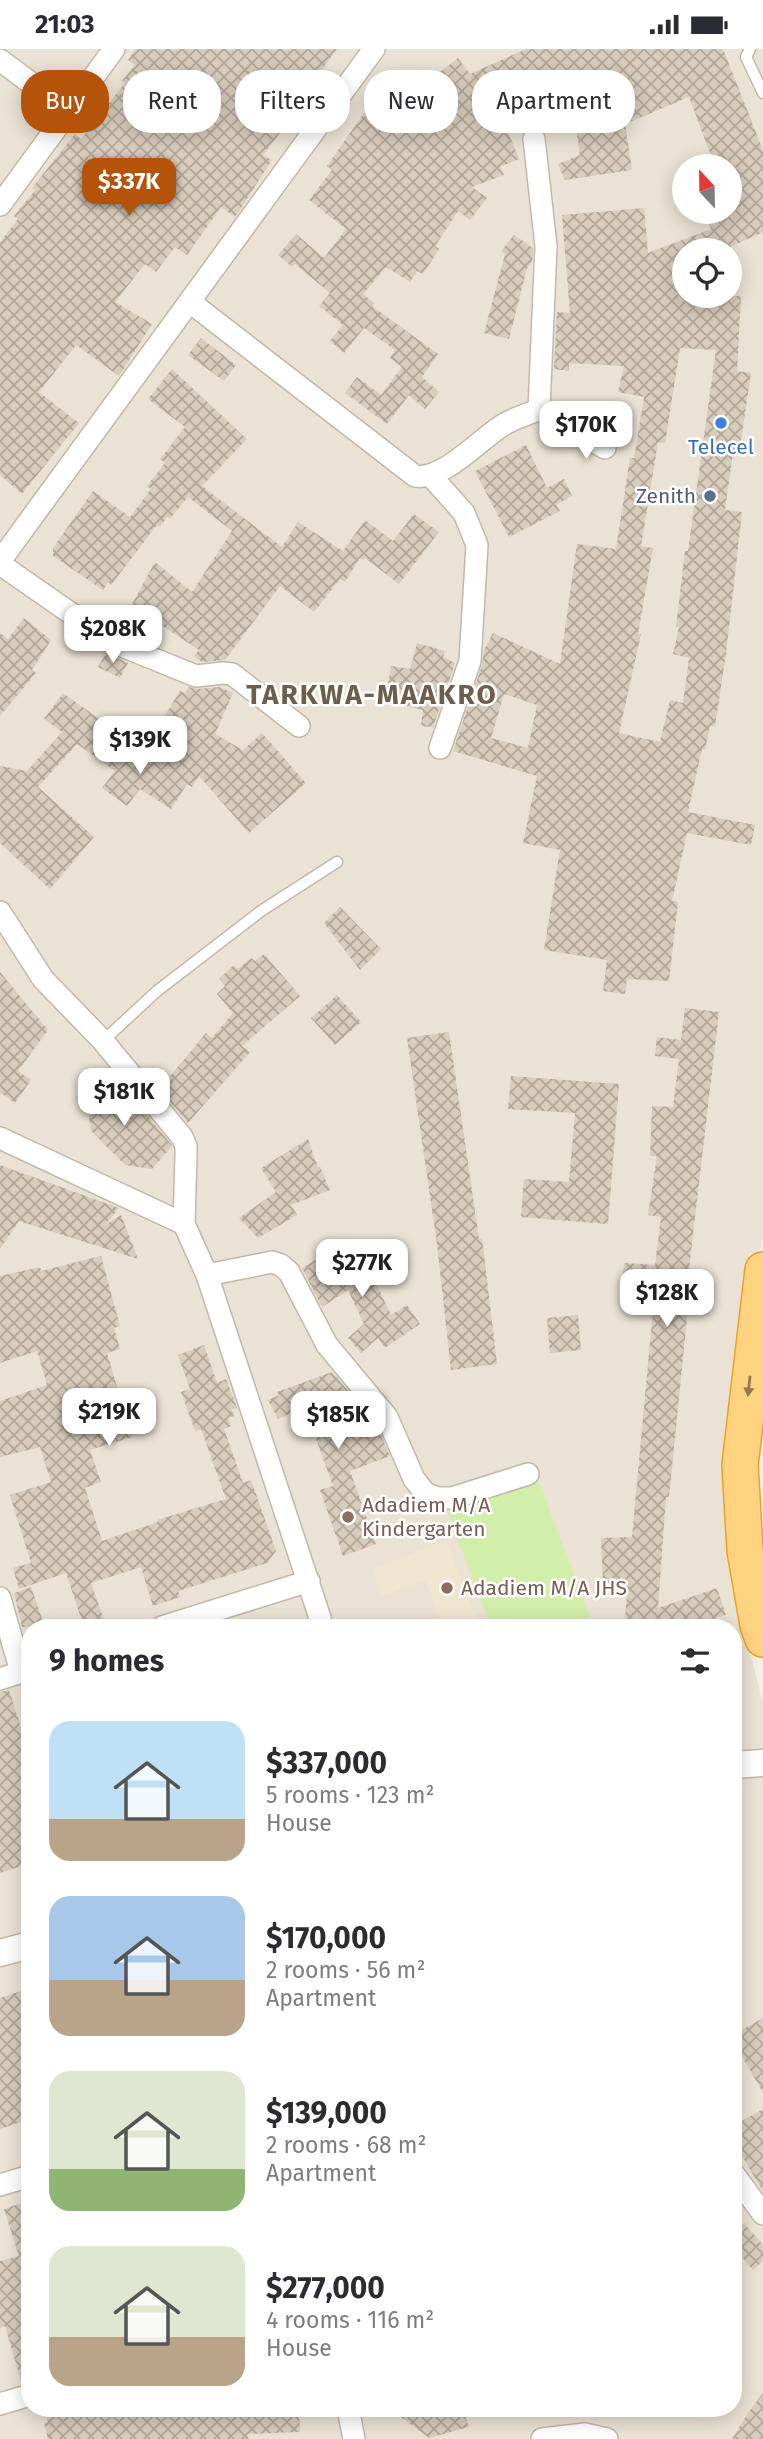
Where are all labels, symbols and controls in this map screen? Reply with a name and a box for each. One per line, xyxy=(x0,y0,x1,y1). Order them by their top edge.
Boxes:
text: 21:03 xyxy=(35,9,95,40)
chip: Buy xyxy=(21,70,109,133)
chip: Rent xyxy=(123,70,221,133)
chip: Filters xyxy=(235,70,350,133)
chip: New xyxy=(364,70,458,133)
chip: Apartment xyxy=(472,70,635,133)
north arrow xyxy=(672,154,742,224)
map controls xyxy=(672,154,742,308)
pin: $337K xyxy=(80,159,178,218)
text: $337K xyxy=(98,167,160,195)
button: locate xyxy=(672,238,742,308)
pin: $170K xyxy=(537,401,635,461)
text: $170K xyxy=(556,410,617,438)
marker: Telecel xyxy=(713,415,729,431)
place label: Telecel xyxy=(688,434,754,460)
place label: Zenith xyxy=(636,483,696,509)
marker: Zenith xyxy=(702,488,718,504)
pin: $208K xyxy=(64,605,162,665)
text: $208K xyxy=(80,614,146,642)
district label: TARKWA-MAAKRO xyxy=(246,678,498,711)
pin: $139K xyxy=(91,717,189,776)
text: $139K xyxy=(109,725,171,753)
pin: $181K xyxy=(75,1069,173,1128)
text: $181K xyxy=(94,1077,154,1105)
pin: $277K xyxy=(313,1239,411,1299)
text: $277K xyxy=(332,1248,392,1276)
pin: $128K xyxy=(618,1269,716,1329)
text: $128K xyxy=(636,1278,698,1306)
one-way arrow xyxy=(743,1375,754,1397)
pin: $219K xyxy=(60,1389,158,1448)
pin: $185K xyxy=(289,1391,387,1451)
text: $219K xyxy=(78,1397,140,1425)
text: $185K xyxy=(307,1400,369,1428)
place label: Adadiem M/A Kindergarten xyxy=(362,1492,490,1542)
marker: Adadiem M/A Kindergarten xyxy=(340,1509,356,1525)
place label: Adadiem M/A JHS xyxy=(461,1575,627,1601)
marker: Adadiem M/A JHS xyxy=(439,1580,455,1596)
icon: filters xyxy=(676,1642,714,1680)
text: 9 homes xyxy=(49,1643,164,1679)
text: $337,000 xyxy=(266,1745,387,1781)
icon: home xyxy=(105,1749,189,1833)
text: 5 rooms · 123 m² xyxy=(266,1781,434,1809)
text: House xyxy=(266,1809,332,1837)
text: $170,000 xyxy=(266,1920,386,1956)
icon: home xyxy=(105,1924,189,2008)
text: 2 rooms · 56 m² xyxy=(266,1956,425,1984)
text: Apartment xyxy=(266,1984,376,2012)
text: $139,000 xyxy=(266,2095,387,2131)
icon: home xyxy=(105,2099,189,2183)
text: 2 rooms · 68 m² xyxy=(266,2131,427,2159)
text: Apartment xyxy=(266,2159,376,2187)
text: $277,000 xyxy=(266,2270,385,2306)
icon: home xyxy=(105,2274,189,2358)
text: 4 rooms · 116 m² xyxy=(266,2306,434,2334)
text: House xyxy=(266,2334,332,2362)

